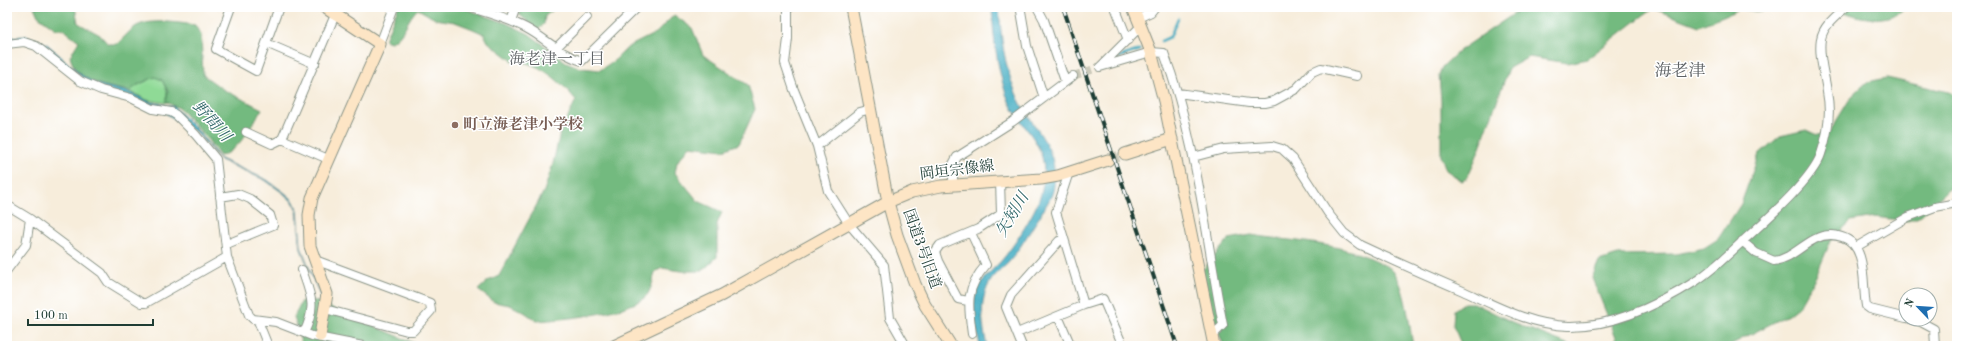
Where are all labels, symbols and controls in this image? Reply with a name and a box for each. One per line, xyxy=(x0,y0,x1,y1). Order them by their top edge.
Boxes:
district label: 海老津一丁目 xyxy=(509,50,605,68)
district label: 海老津 xyxy=(1655,61,1706,80)
water label: 野間川 xyxy=(189,97,236,147)
place label: 町立海老津小学校 xyxy=(463,116,583,133)
marker: 町立海老津小学校 xyxy=(450,120,460,130)
street label: 岡垣宗像線 xyxy=(919,157,995,183)
water label: 矢矧川 xyxy=(992,188,1033,240)
street label: 国道3号旧道 xyxy=(900,206,944,291)
north arrow xyxy=(1898,287,1938,327)
text: N xyxy=(1904,297,1917,310)
scale bar xyxy=(28,301,153,327)
text: 100 m xyxy=(34,310,68,322)

